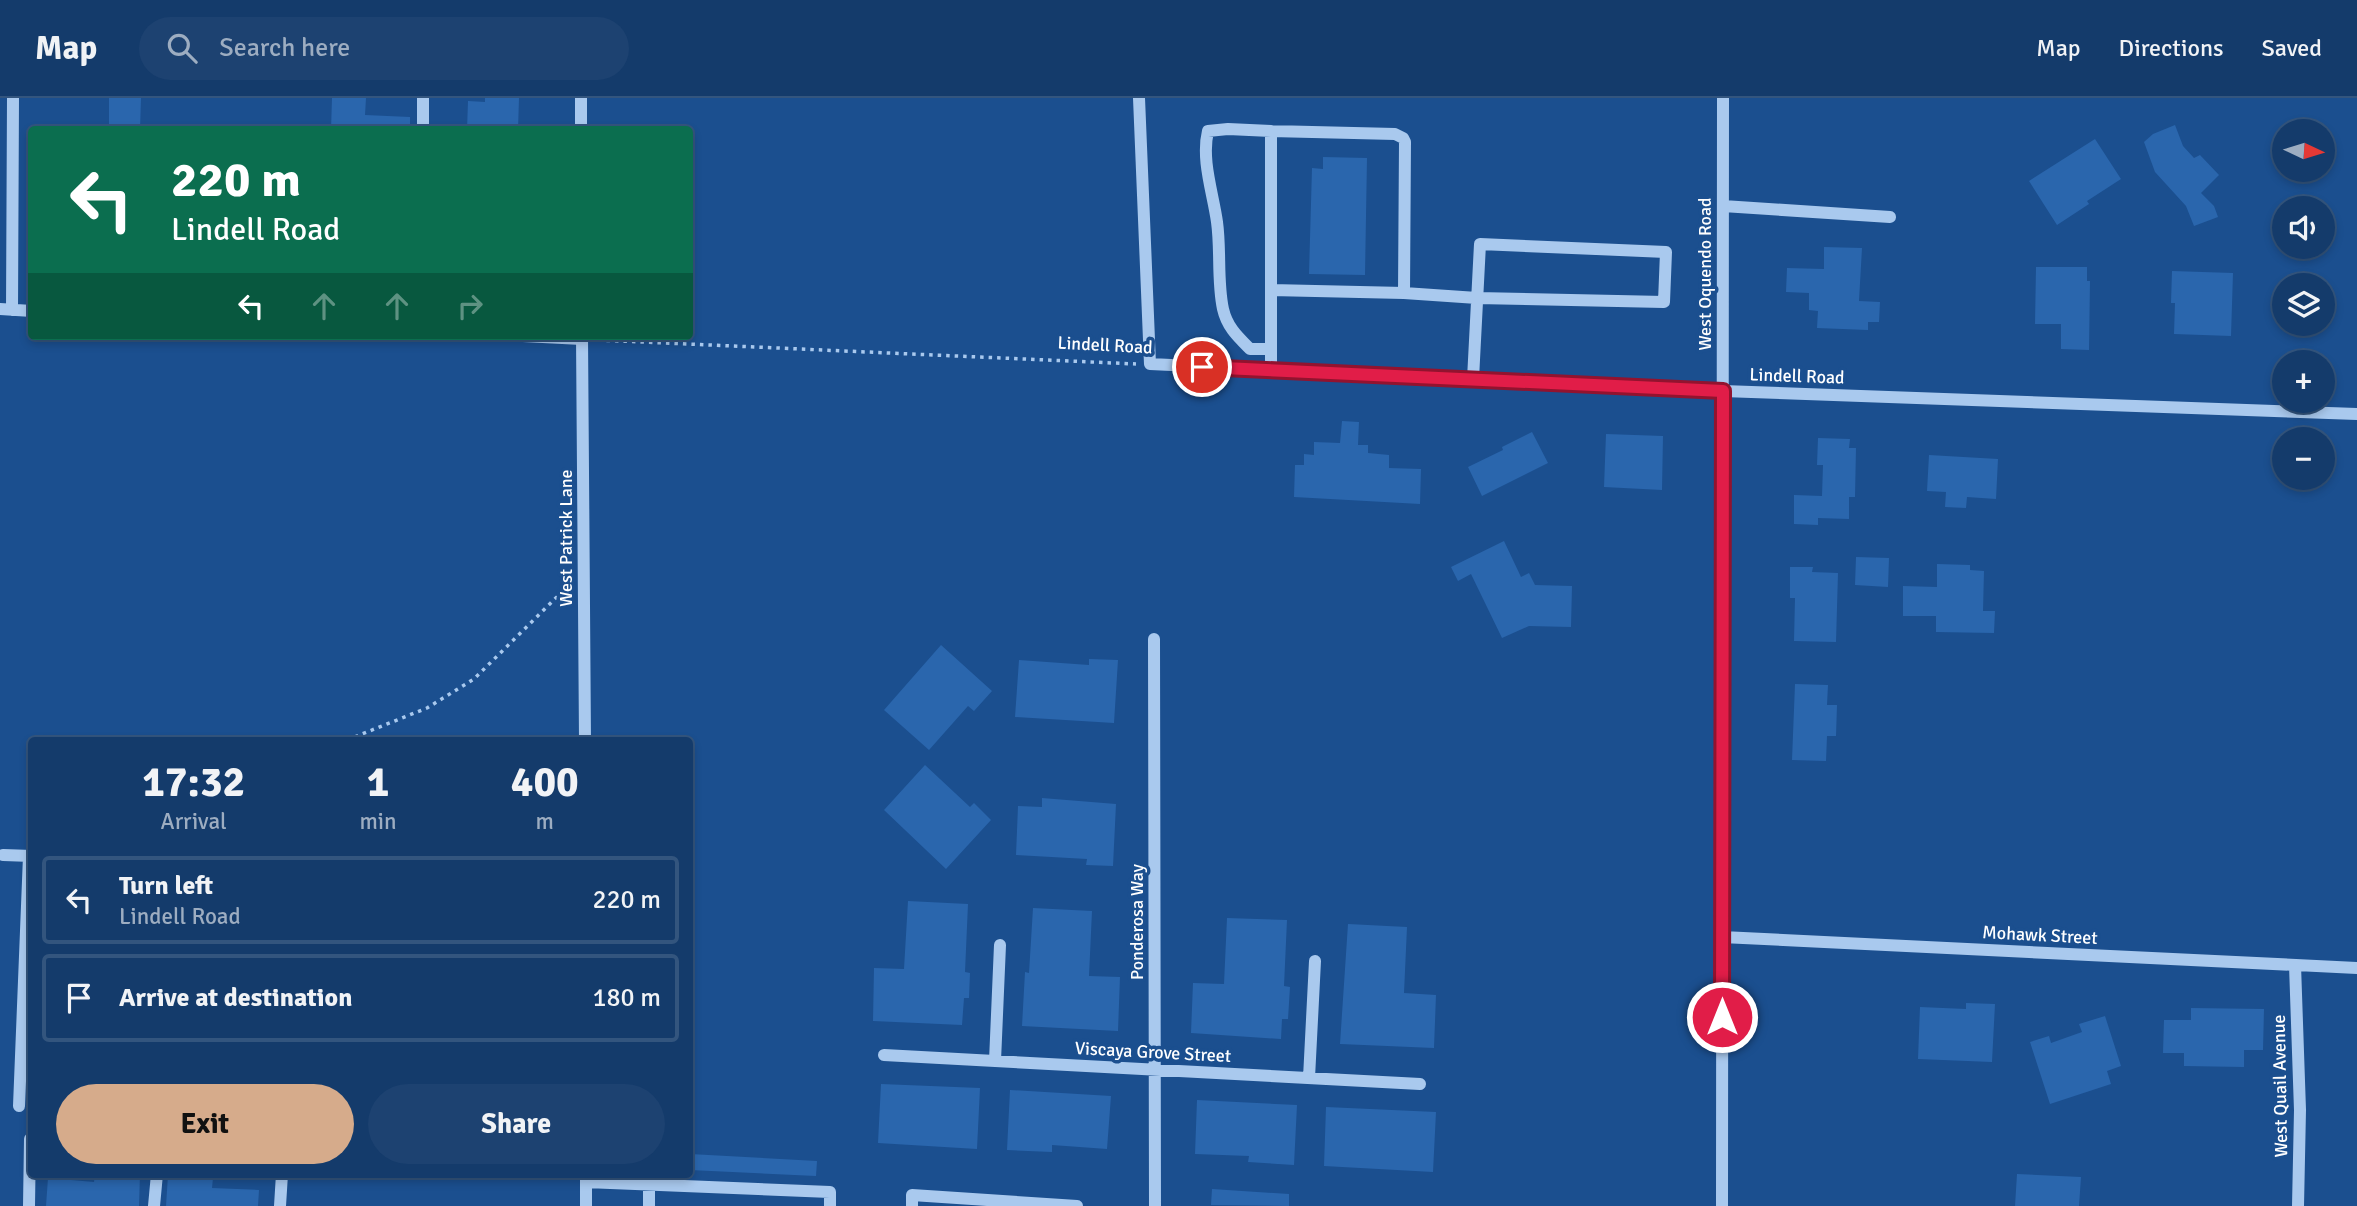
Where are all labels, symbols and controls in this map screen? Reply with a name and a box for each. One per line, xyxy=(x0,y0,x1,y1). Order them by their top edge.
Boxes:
search box xyxy=(139,17,629,80)
text: Map xyxy=(35,28,97,69)
icon: search xyxy=(163,29,201,67)
text: Search here xyxy=(219,32,350,64)
text: Map xyxy=(2036,33,2081,63)
text: Directions xyxy=(2119,33,2224,63)
text: Saved xyxy=(2262,33,2322,63)
north arrow xyxy=(2272,119,2334,182)
map controls xyxy=(2272,119,2335,490)
text: 220 m xyxy=(171,150,301,210)
icon: left xyxy=(56,154,147,245)
button: sound xyxy=(2272,196,2335,259)
street label: West Oquendo Road xyxy=(1694,197,1716,351)
text: Lindell Road xyxy=(171,210,340,249)
button: layers xyxy=(2272,273,2335,336)
icon: left xyxy=(232,287,270,325)
icon: ahead xyxy=(305,287,343,325)
icon: ahead xyxy=(378,287,416,325)
icon: right xyxy=(451,287,489,325)
street label: Lindell Road xyxy=(1057,332,1153,358)
pin xyxy=(1172,337,1232,397)
icon: arrive xyxy=(1183,348,1221,386)
button: + xyxy=(2272,350,2335,413)
street label: Lindell Road xyxy=(1749,363,1845,389)
button: − xyxy=(2272,427,2335,490)
street label: West Patrick Lane xyxy=(555,469,577,607)
text: 17:32 xyxy=(142,757,245,808)
text: 1 xyxy=(367,757,389,808)
text: 400 xyxy=(511,757,579,808)
text: Arrival xyxy=(161,807,227,836)
text: min xyxy=(359,807,397,836)
text: m xyxy=(536,807,554,836)
street label: Ponderosa Way xyxy=(1126,863,1148,980)
text: Turn left xyxy=(119,870,213,902)
icon: left xyxy=(60,881,98,919)
text: 220 m xyxy=(592,884,661,916)
text: Lindell Road xyxy=(119,902,241,931)
street label: Mohawk Street xyxy=(1982,921,2098,949)
icon: arrive xyxy=(60,979,98,1017)
position arrow xyxy=(1685,980,1759,1054)
text: Arrive at destination xyxy=(119,982,352,1014)
text: 180 m xyxy=(592,982,661,1014)
street label: West Quail Avenue xyxy=(2268,1014,2292,1158)
street label: Viscaya Grove Street xyxy=(1074,1037,1232,1067)
button: Exit xyxy=(56,1084,354,1164)
button: Share xyxy=(368,1084,665,1164)

